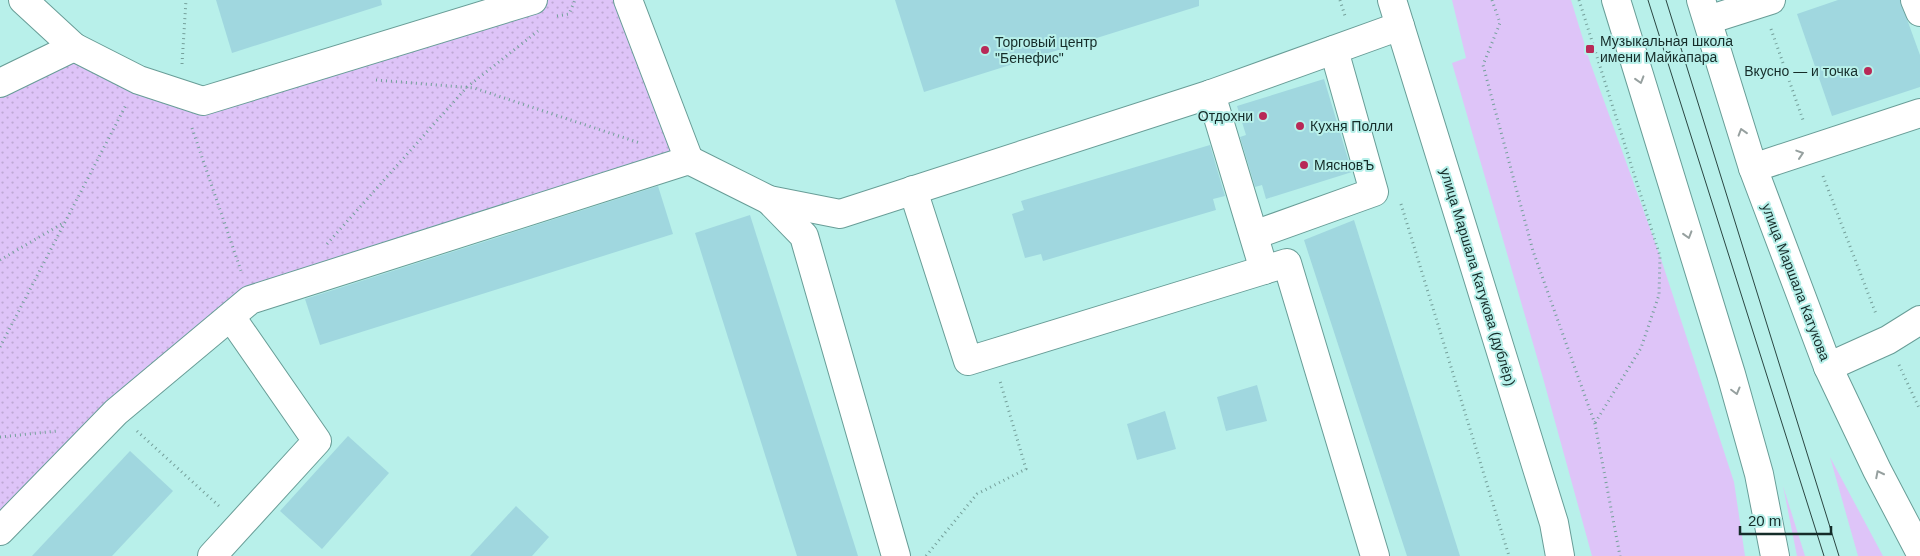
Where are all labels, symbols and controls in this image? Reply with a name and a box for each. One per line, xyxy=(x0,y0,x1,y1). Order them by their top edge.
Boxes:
place label: Музыкальная школа имени Майкапара xyxy=(1600,33,1733,65)
place label: Торговый центр "Бенефис" xyxy=(995,34,1098,66)
marker: Музыкальная школа имени Майкапара xyxy=(1584,43,1596,55)
marker: Торговый центр "Бенефис" xyxy=(979,44,991,56)
place label: Вкусно — и точка xyxy=(1744,63,1858,79)
marker: Вкусно — и точка xyxy=(1862,65,1874,77)
one-way arrow xyxy=(1635,75,1645,84)
place label: Отдохни xyxy=(1198,108,1253,124)
marker: Отдохни xyxy=(1257,110,1269,122)
place label: Кухня Полли xyxy=(1310,118,1393,134)
marker: Кухня Полли xyxy=(1294,120,1306,132)
one-way arrow xyxy=(1738,128,1748,137)
one-way arrow xyxy=(1795,149,1804,159)
place label: МясновЪ xyxy=(1314,157,1374,173)
marker: МясновЪ xyxy=(1298,159,1310,171)
street label: улица Маршала Катукова (дублёр) xyxy=(1437,166,1519,388)
street label: улица Маршала Катукова xyxy=(1759,201,1833,363)
one-way arrow xyxy=(1683,231,1693,239)
one-way arrow xyxy=(1730,386,1740,394)
one-way arrow xyxy=(1875,470,1885,479)
scale bar xyxy=(1740,504,1831,536)
text: 20 m xyxy=(1748,512,1781,529)

